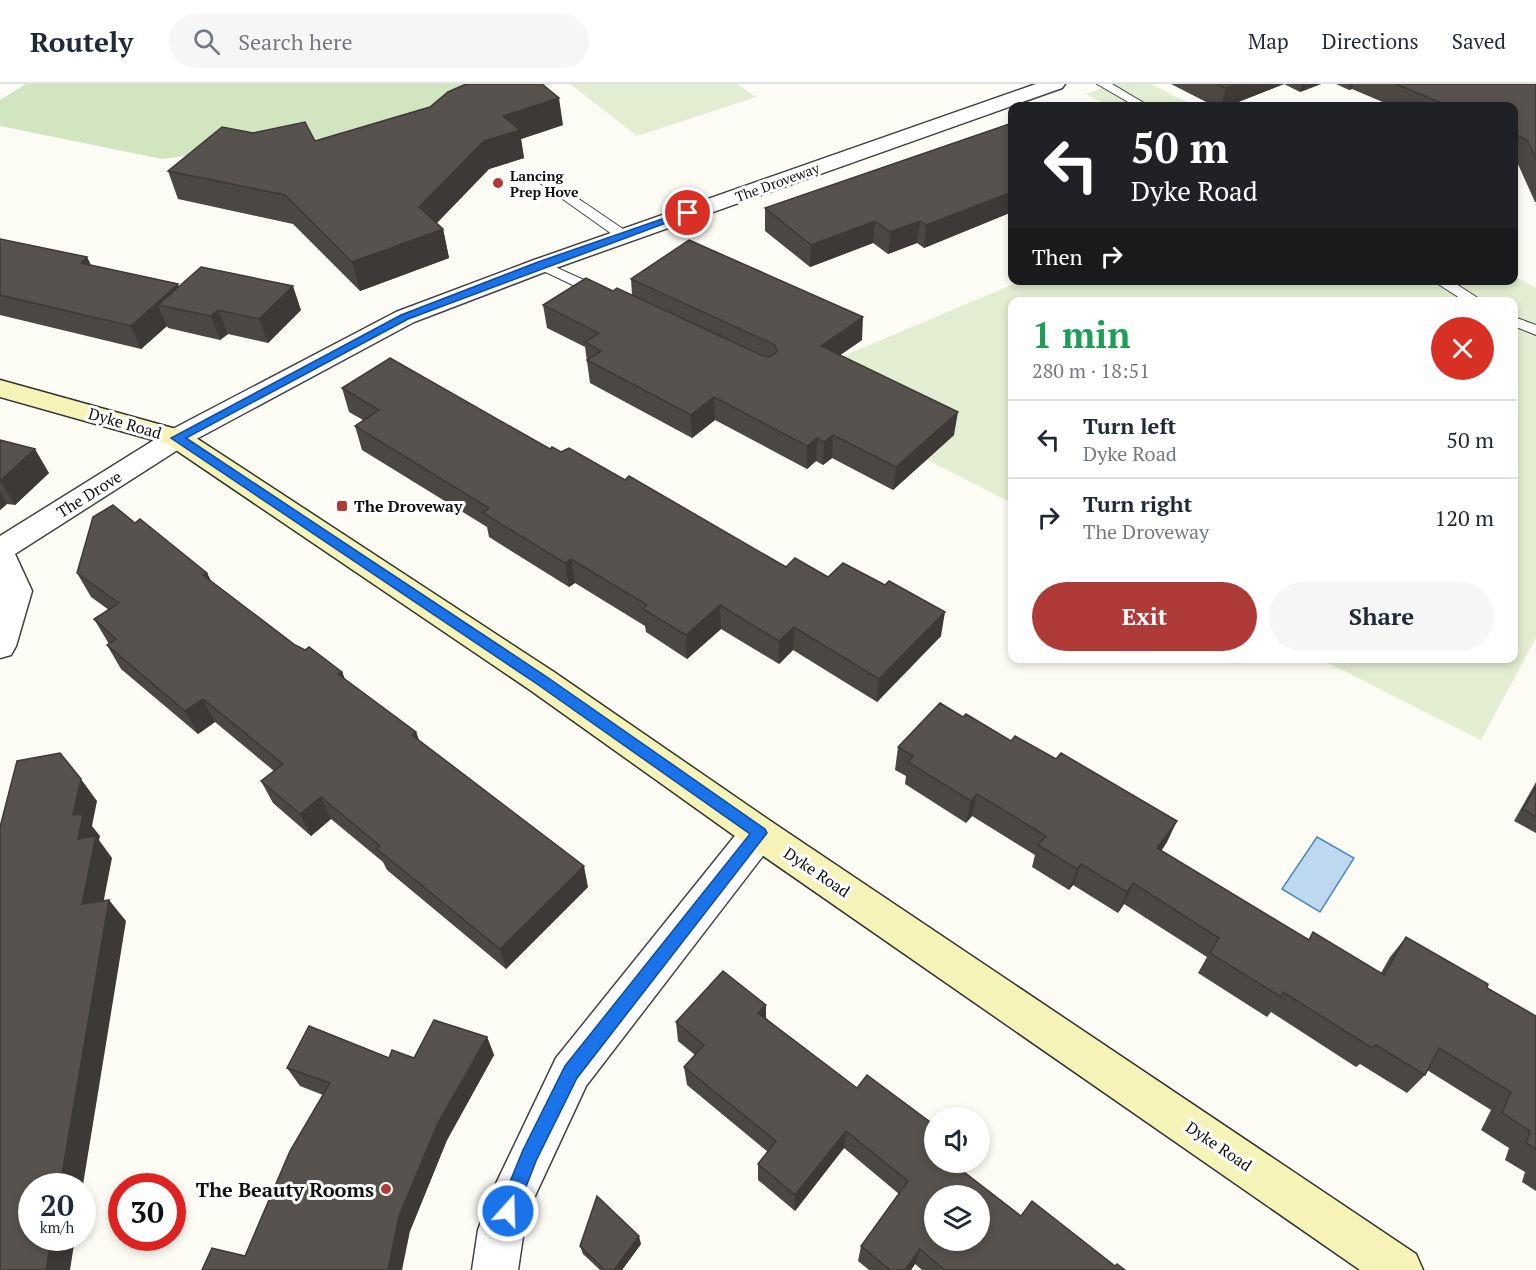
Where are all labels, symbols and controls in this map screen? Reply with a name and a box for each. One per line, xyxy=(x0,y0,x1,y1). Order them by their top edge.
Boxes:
search box xyxy=(169,14,589,68)
text: Routely xyxy=(30,23,133,60)
icon: search xyxy=(190,25,223,58)
text: Search here xyxy=(238,27,353,56)
text: Map xyxy=(1248,27,1289,55)
text: Directions xyxy=(1322,27,1419,55)
text: Saved xyxy=(1452,27,1506,55)
text: 50 m xyxy=(1131,119,1229,175)
icon: left xyxy=(1032,126,1110,204)
street label: The Droveway xyxy=(732,158,823,206)
place label: Lancing Prep Hove xyxy=(510,166,579,201)
text: Dyke Road xyxy=(1131,173,1258,209)
marker: Lancing Prep Hove xyxy=(491,176,505,190)
pin xyxy=(662,187,713,238)
icon: arrive xyxy=(671,196,704,229)
icon: right xyxy=(1095,240,1128,273)
text: Then xyxy=(1032,242,1083,271)
text: 1 min xyxy=(1032,311,1130,358)
button: close xyxy=(1431,317,1494,380)
text: 280 m · 18:51 xyxy=(1032,357,1150,384)
street label: Dyke Road xyxy=(86,402,164,444)
text: Turn left xyxy=(1083,411,1176,440)
icon: left xyxy=(1032,423,1065,456)
text: 50 m xyxy=(1446,425,1494,454)
text: Dyke Road xyxy=(1083,440,1177,467)
street label: The Drove xyxy=(52,465,126,523)
text: Turn right xyxy=(1083,489,1192,518)
place label: The Droveway xyxy=(354,495,463,517)
marker: The Droveway xyxy=(335,499,349,513)
icon: right xyxy=(1032,501,1065,534)
text: 120 m xyxy=(1434,503,1494,532)
text: The Droveway xyxy=(1083,518,1209,545)
button: Exit xyxy=(1032,582,1257,651)
button: Share xyxy=(1269,582,1494,651)
street label: Dyke Road xyxy=(780,842,854,902)
map controls xyxy=(924,1107,990,1251)
button: sound xyxy=(924,1107,990,1173)
street label: Dyke Road xyxy=(1182,1116,1256,1176)
speed limit sign: 30 xyxy=(108,1173,186,1251)
place label: The Beauty Rooms xyxy=(196,1176,374,1203)
position arrow xyxy=(476,1179,540,1243)
marker: The Beauty Rooms xyxy=(379,1182,393,1196)
text: 20 xyxy=(40,1185,74,1225)
button: layers xyxy=(924,1185,990,1251)
text: km/h xyxy=(40,1217,74,1237)

